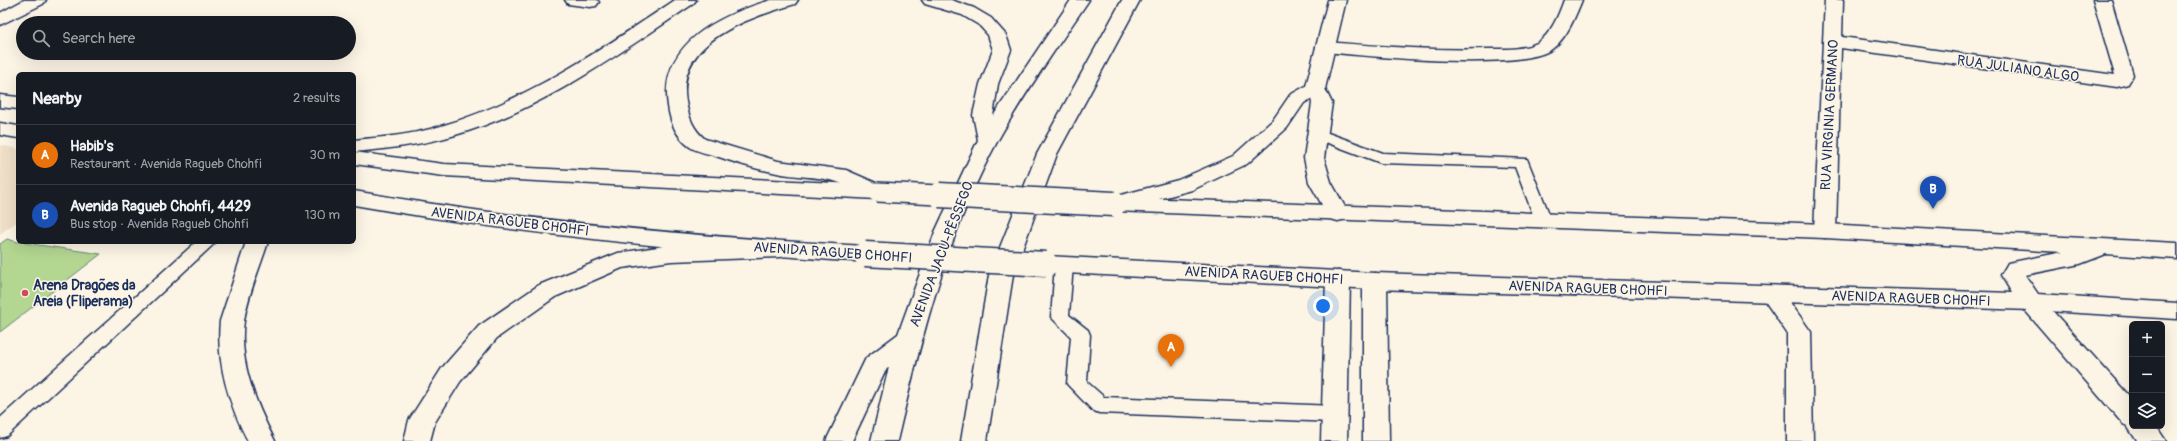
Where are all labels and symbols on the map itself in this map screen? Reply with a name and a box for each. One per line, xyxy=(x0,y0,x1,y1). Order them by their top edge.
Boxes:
street label: RUA VIRGINIA GERMANO xyxy=(1817,39,1842,191)
street label: RUA JULIANO ALGO xyxy=(1956,52,2080,85)
pin: B xyxy=(1920,176,1946,209)
street label: AVENIDA JACU-PÊSSEGO xyxy=(905,179,977,329)
street label: AVENIDA RAGUEB CHOHFI xyxy=(430,203,590,240)
street label: AVENIDA RAGUEB CHOHFI xyxy=(753,238,913,267)
street label: AVENIDA RAGUEB CHOHFI xyxy=(1184,263,1344,288)
place label: Arena Dragões da Areia (Fliperama) xyxy=(33,277,136,310)
street label: AVENIDA RAGUEB CHOHFI xyxy=(1508,277,1668,300)
street label: AVENIDA RAGUEB CHOHFI xyxy=(1831,287,1991,310)
marker: Arena Dragões da Areia (Fliperama) xyxy=(20,288,30,298)
your location xyxy=(1313,296,1333,316)
pin: A xyxy=(1158,334,1184,367)

